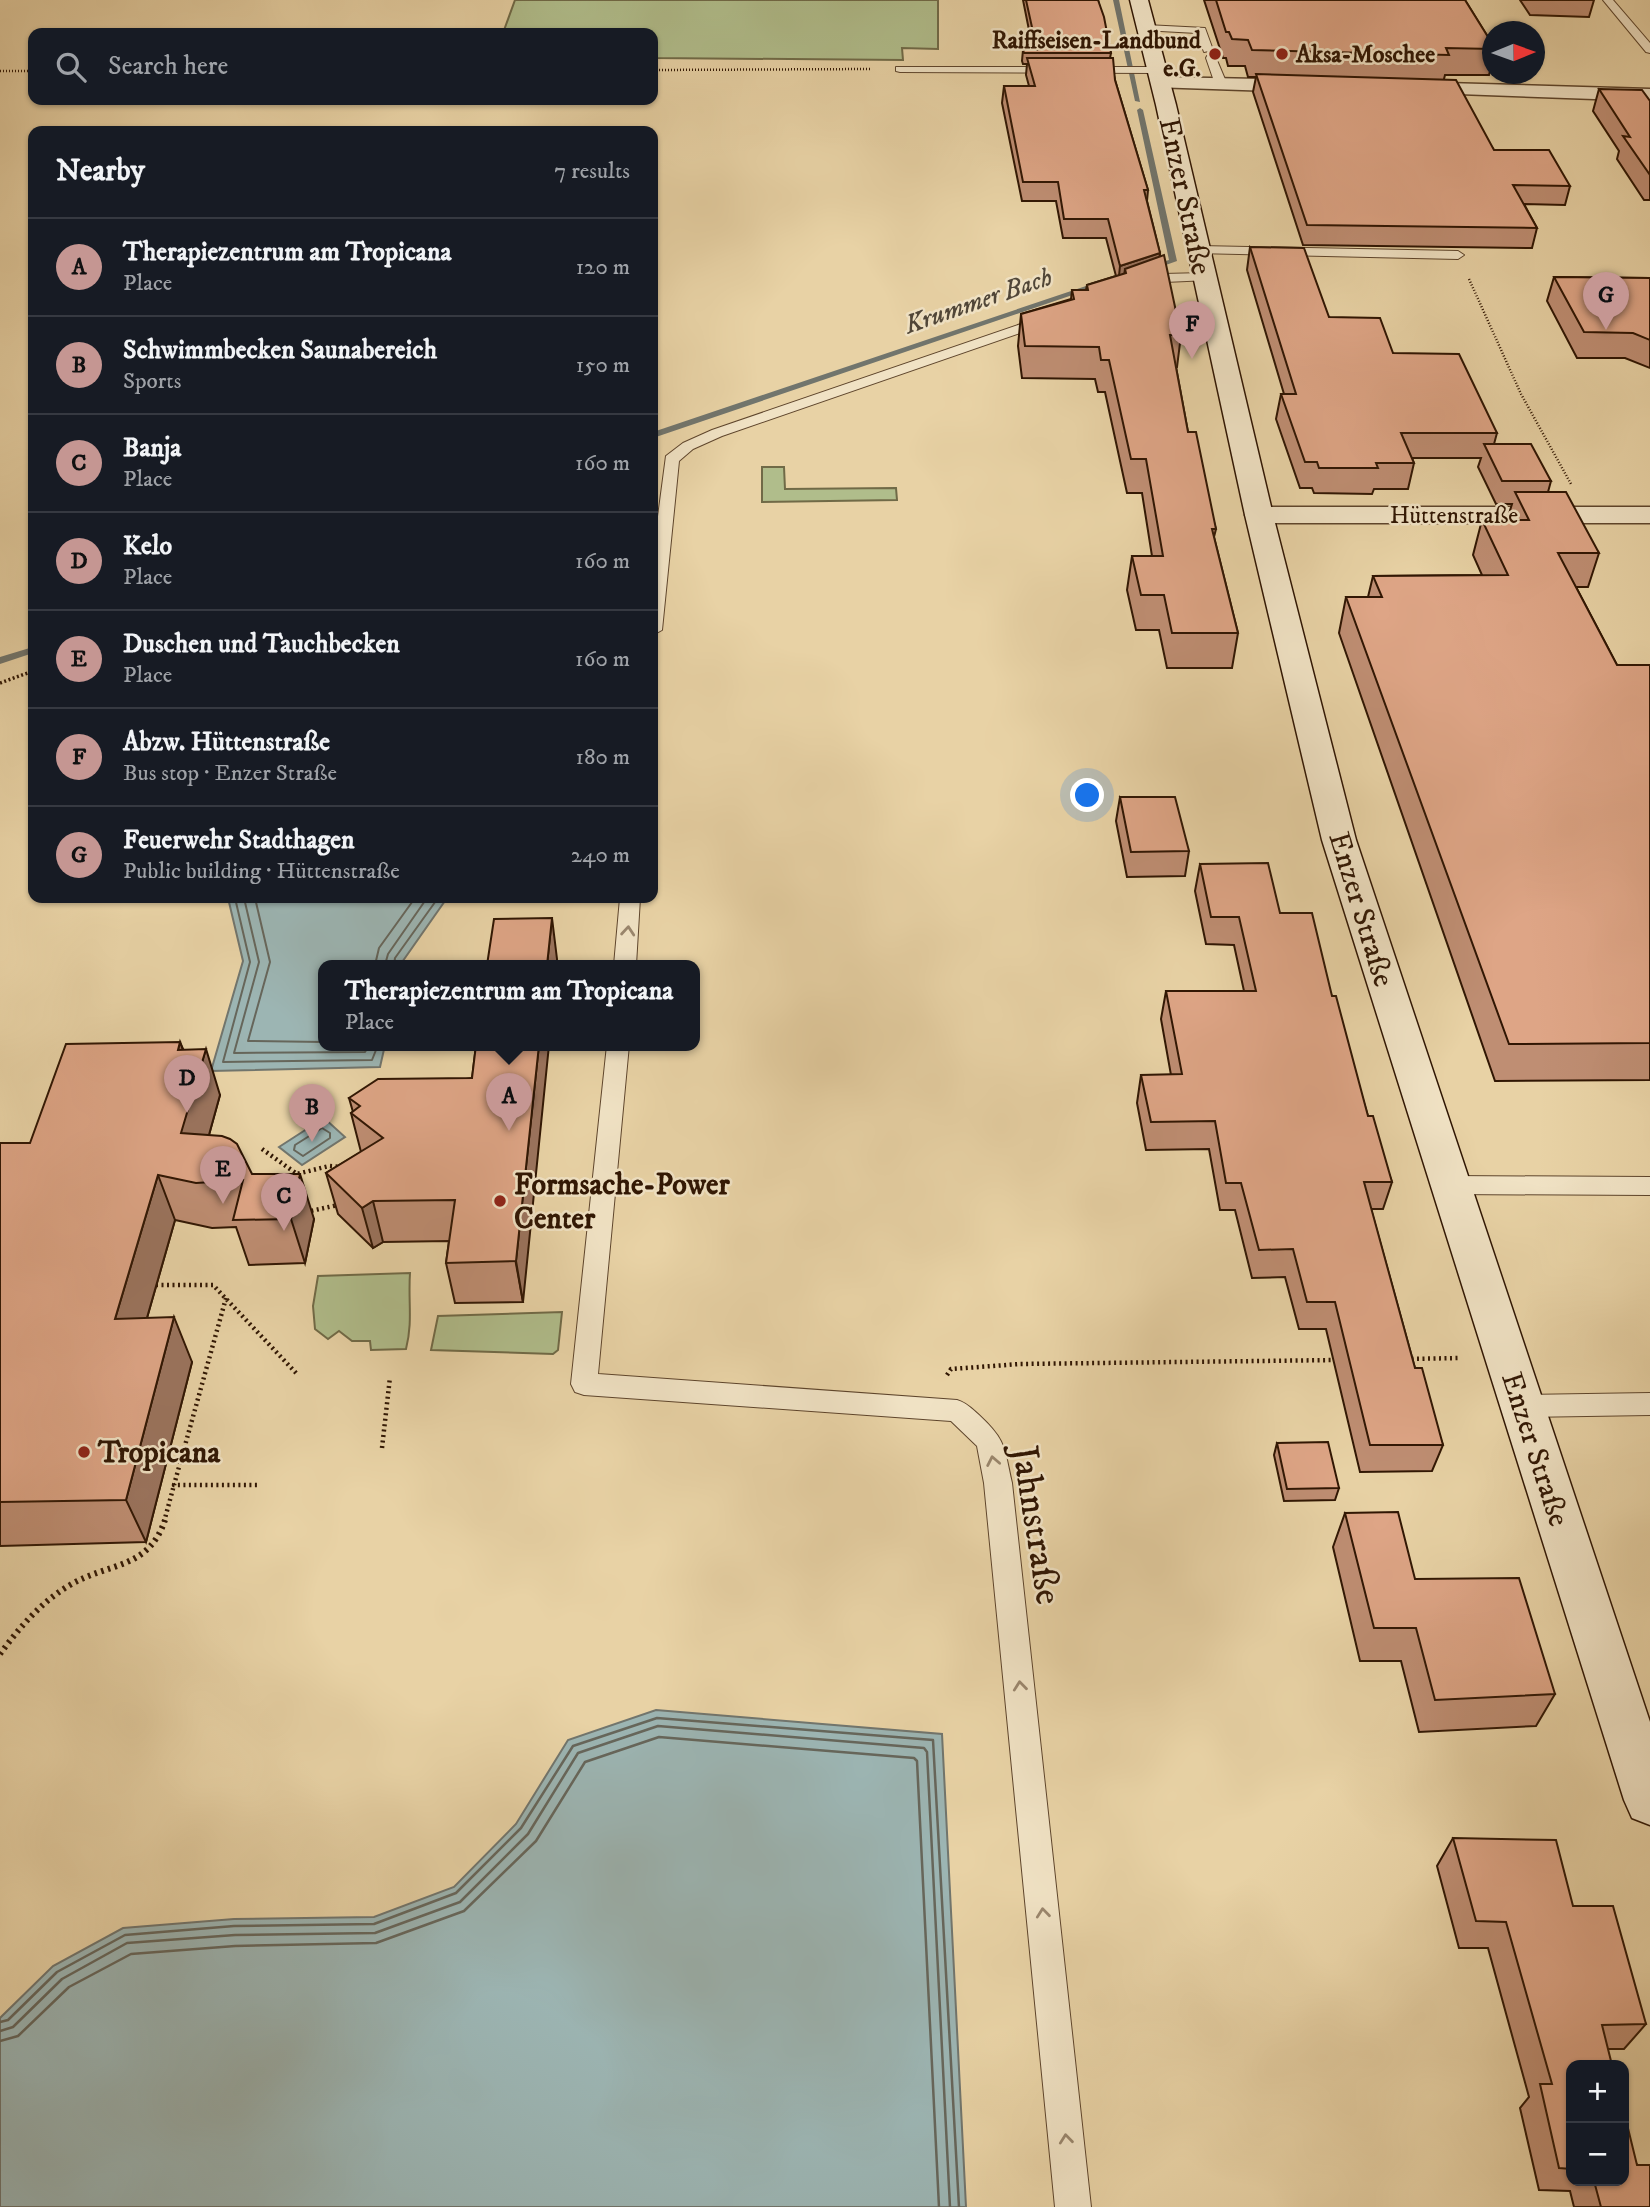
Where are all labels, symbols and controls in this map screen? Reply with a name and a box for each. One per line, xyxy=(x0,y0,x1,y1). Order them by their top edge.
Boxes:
north arrow xyxy=(1482,21,1545,84)
place label: Raiffseisen-Landbund e.G. xyxy=(992,26,1202,84)
search box xyxy=(28,28,658,105)
place label: Aksa-Moschee xyxy=(1295,40,1435,70)
marker: Raiffseisen-Landbund e.G. xyxy=(1207,46,1223,62)
marker: Aksa-Moschee xyxy=(1274,46,1290,62)
icon: search xyxy=(52,48,90,86)
text: Search here xyxy=(108,50,228,83)
street label: Enzer Straße xyxy=(1150,114,1219,278)
text: Nearby xyxy=(56,153,145,190)
text: 7 results xyxy=(554,157,630,186)
text: Therapiezentrum am Tropicana xyxy=(123,236,452,269)
text: A xyxy=(72,253,86,282)
text: 120 m xyxy=(576,253,630,282)
water label: Krummer Bach xyxy=(899,261,1057,342)
text: Place xyxy=(123,269,172,298)
pin: G xyxy=(1583,272,1629,330)
pin: F xyxy=(1169,301,1215,359)
text: Schwimmbecken Saunabereich xyxy=(123,334,437,367)
text: B xyxy=(72,351,86,380)
text: 150 m xyxy=(576,351,630,380)
text: Sports xyxy=(123,367,181,396)
text: Banja xyxy=(123,432,181,465)
text: C xyxy=(71,449,87,478)
text: 160 m xyxy=(575,449,630,478)
text: Place xyxy=(123,465,172,494)
street label: Hüttenstraße xyxy=(1390,501,1518,531)
text: Kelo xyxy=(123,530,172,563)
text: D xyxy=(70,547,88,576)
text: 160 m xyxy=(575,547,630,576)
text: Place xyxy=(123,563,172,592)
text: Duschen und Tauchbecken xyxy=(123,628,400,661)
text: E xyxy=(71,645,87,674)
text: 160 m xyxy=(575,645,630,674)
text: Place xyxy=(123,661,172,690)
text: Abzw. Hüttenstraße xyxy=(123,726,330,759)
text: F xyxy=(72,743,86,772)
text: 180 m xyxy=(575,743,630,772)
text: Bus stop · Enzer Straße xyxy=(123,759,337,788)
your location xyxy=(1070,778,1104,812)
text: Feuerwehr Stadthagen xyxy=(123,824,355,857)
street label: Enzer Straße xyxy=(1320,828,1402,991)
text: G xyxy=(71,841,87,870)
text: 240 m xyxy=(571,841,630,870)
text: Public building · Hüttenstraße xyxy=(123,857,400,886)
one-way arrow xyxy=(620,925,635,936)
popup xyxy=(318,960,700,1051)
text: Therapiezentrum am Tropicana xyxy=(345,975,673,1008)
text: Place xyxy=(345,1008,394,1037)
pin: D xyxy=(164,1055,210,1113)
pin: A xyxy=(486,1073,532,1131)
pin: B xyxy=(289,1084,335,1142)
pin: E xyxy=(200,1146,246,1204)
place label: Formsache-Power Center xyxy=(514,1167,730,1238)
pin: C xyxy=(261,1173,307,1231)
marker: Formsache-Power Center xyxy=(492,1193,508,1209)
street label: Enzer Straße xyxy=(1492,1368,1577,1531)
place label: Tropicana xyxy=(97,1435,222,1472)
street label: Jahnstraße xyxy=(999,1440,1071,1608)
marker: Tropicana xyxy=(76,1444,92,1460)
one-way arrow xyxy=(987,1455,1002,1467)
one-way arrow xyxy=(1013,1681,1028,1692)
one-way arrow xyxy=(1036,1907,1051,1919)
map controls xyxy=(1566,2060,1629,2186)
button: + xyxy=(1566,2060,1629,2123)
button: − xyxy=(1566,2123,1629,2186)
one-way arrow xyxy=(1059,2133,1074,2145)

